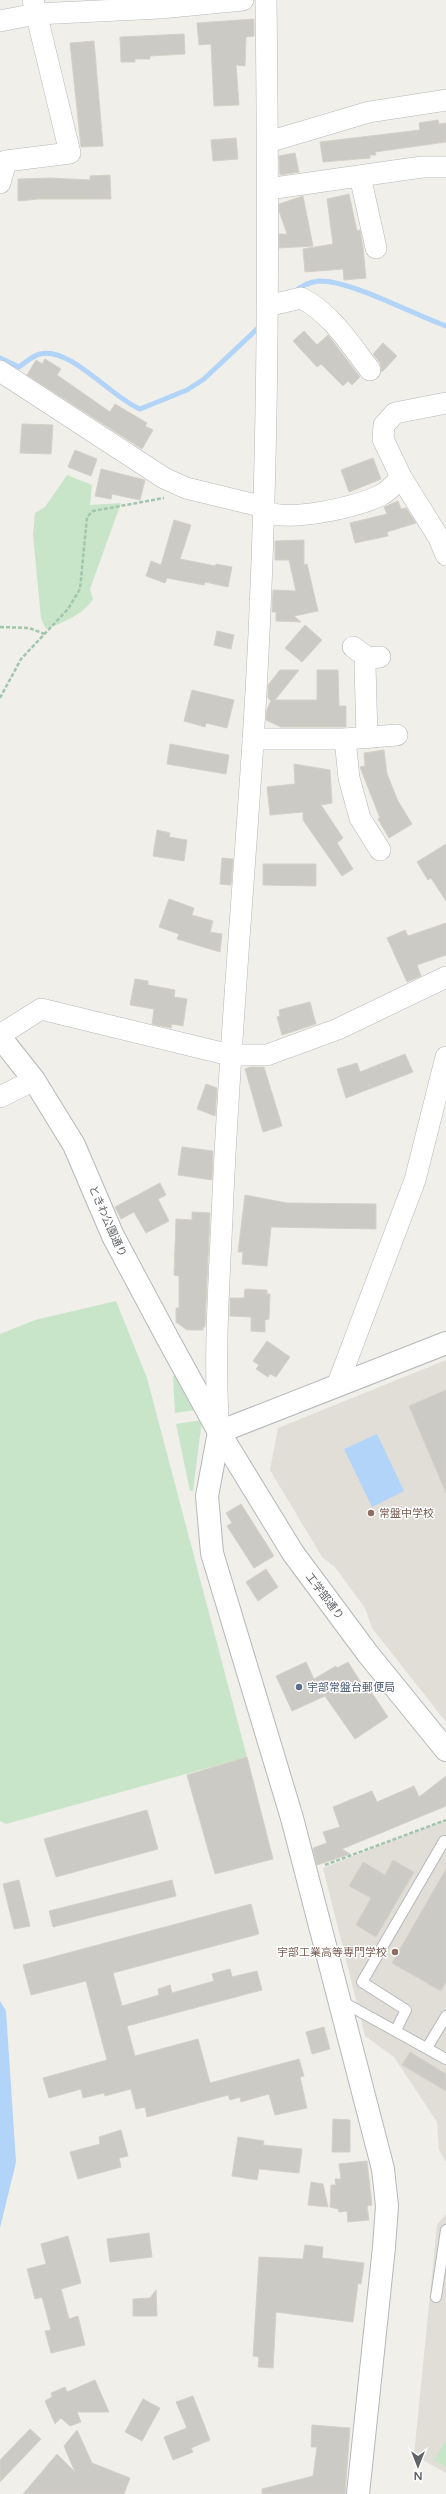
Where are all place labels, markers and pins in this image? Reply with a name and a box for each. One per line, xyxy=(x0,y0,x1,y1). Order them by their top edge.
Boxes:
place label: 常盤中学校 xyxy=(379,1507,434,1520)
marker: 常盤中学校 xyxy=(366,1508,376,1518)
place label: 宇部常盤台郵便局 xyxy=(307,1681,395,1694)
marker: 宇部常盤台郵便局 xyxy=(294,1682,304,1692)
place label: 宇部工業高等専門学校 xyxy=(277,1946,387,1959)
marker: 宇部工業高等専門学校 xyxy=(390,1947,400,1957)

